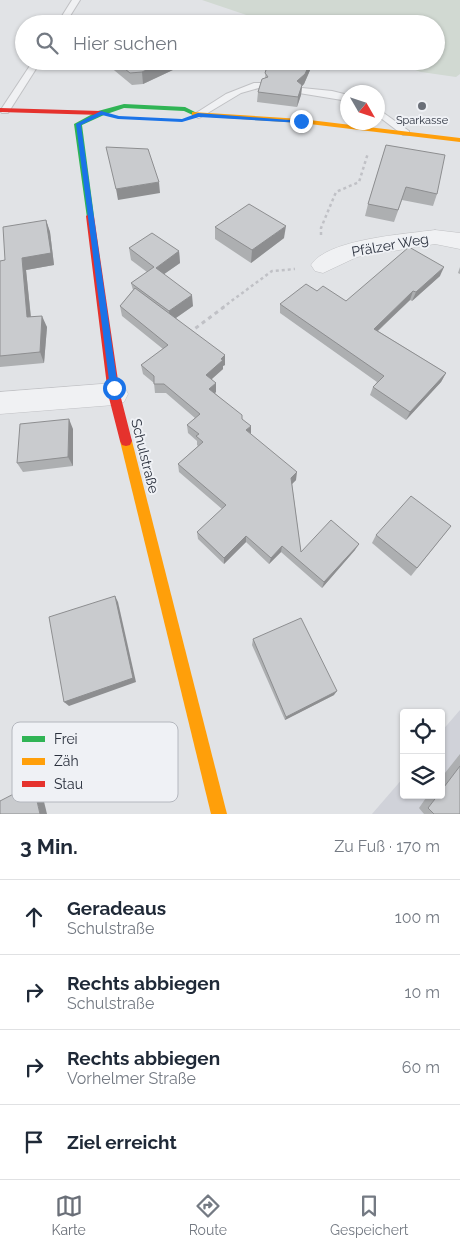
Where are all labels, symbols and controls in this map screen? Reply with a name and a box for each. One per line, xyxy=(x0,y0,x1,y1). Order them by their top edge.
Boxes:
search box xyxy=(15,15,445,70)
icon: search xyxy=(33,29,61,57)
text: Hier suchen xyxy=(73,32,178,54)
north arrow xyxy=(340,85,385,130)
marker: Sparkasse xyxy=(416,100,428,112)
route end xyxy=(290,110,313,133)
place label: Sparkasse xyxy=(396,114,449,127)
street label: Pfälzer Weg xyxy=(350,230,430,260)
route start xyxy=(103,377,126,400)
street label: Schulstraße xyxy=(128,417,162,495)
map controls xyxy=(400,709,445,799)
button: locate xyxy=(400,709,445,754)
legend xyxy=(12,722,178,802)
text: Frei xyxy=(54,731,78,747)
text: Zäh xyxy=(54,753,79,769)
button: layers xyxy=(400,754,445,799)
text: Stau xyxy=(54,776,83,792)
text: 3 Min. xyxy=(20,834,78,859)
text: Zu Fuß · 170 m xyxy=(334,837,440,856)
text: Geradeaus xyxy=(67,897,166,919)
icon: ahead xyxy=(20,903,48,931)
text: 100 m xyxy=(395,908,440,927)
text: Schulstraße xyxy=(67,919,154,938)
text: Rechts abbiegen xyxy=(67,972,220,994)
icon: right xyxy=(20,978,48,1006)
text: 10 m xyxy=(405,983,440,1002)
text: Schulstraße xyxy=(67,994,154,1013)
text: Rechts abbiegen xyxy=(67,1047,220,1069)
icon: right xyxy=(20,1053,48,1081)
text: 60 m xyxy=(402,1058,440,1077)
text: Vorhelmer Straße xyxy=(67,1069,196,1088)
icon: arrive xyxy=(20,1128,48,1156)
text: Ziel erreicht xyxy=(67,1131,177,1153)
tab: Karte xyxy=(51,1192,86,1238)
tab: Route xyxy=(189,1192,227,1238)
tab: Gespeichert xyxy=(330,1192,409,1238)

